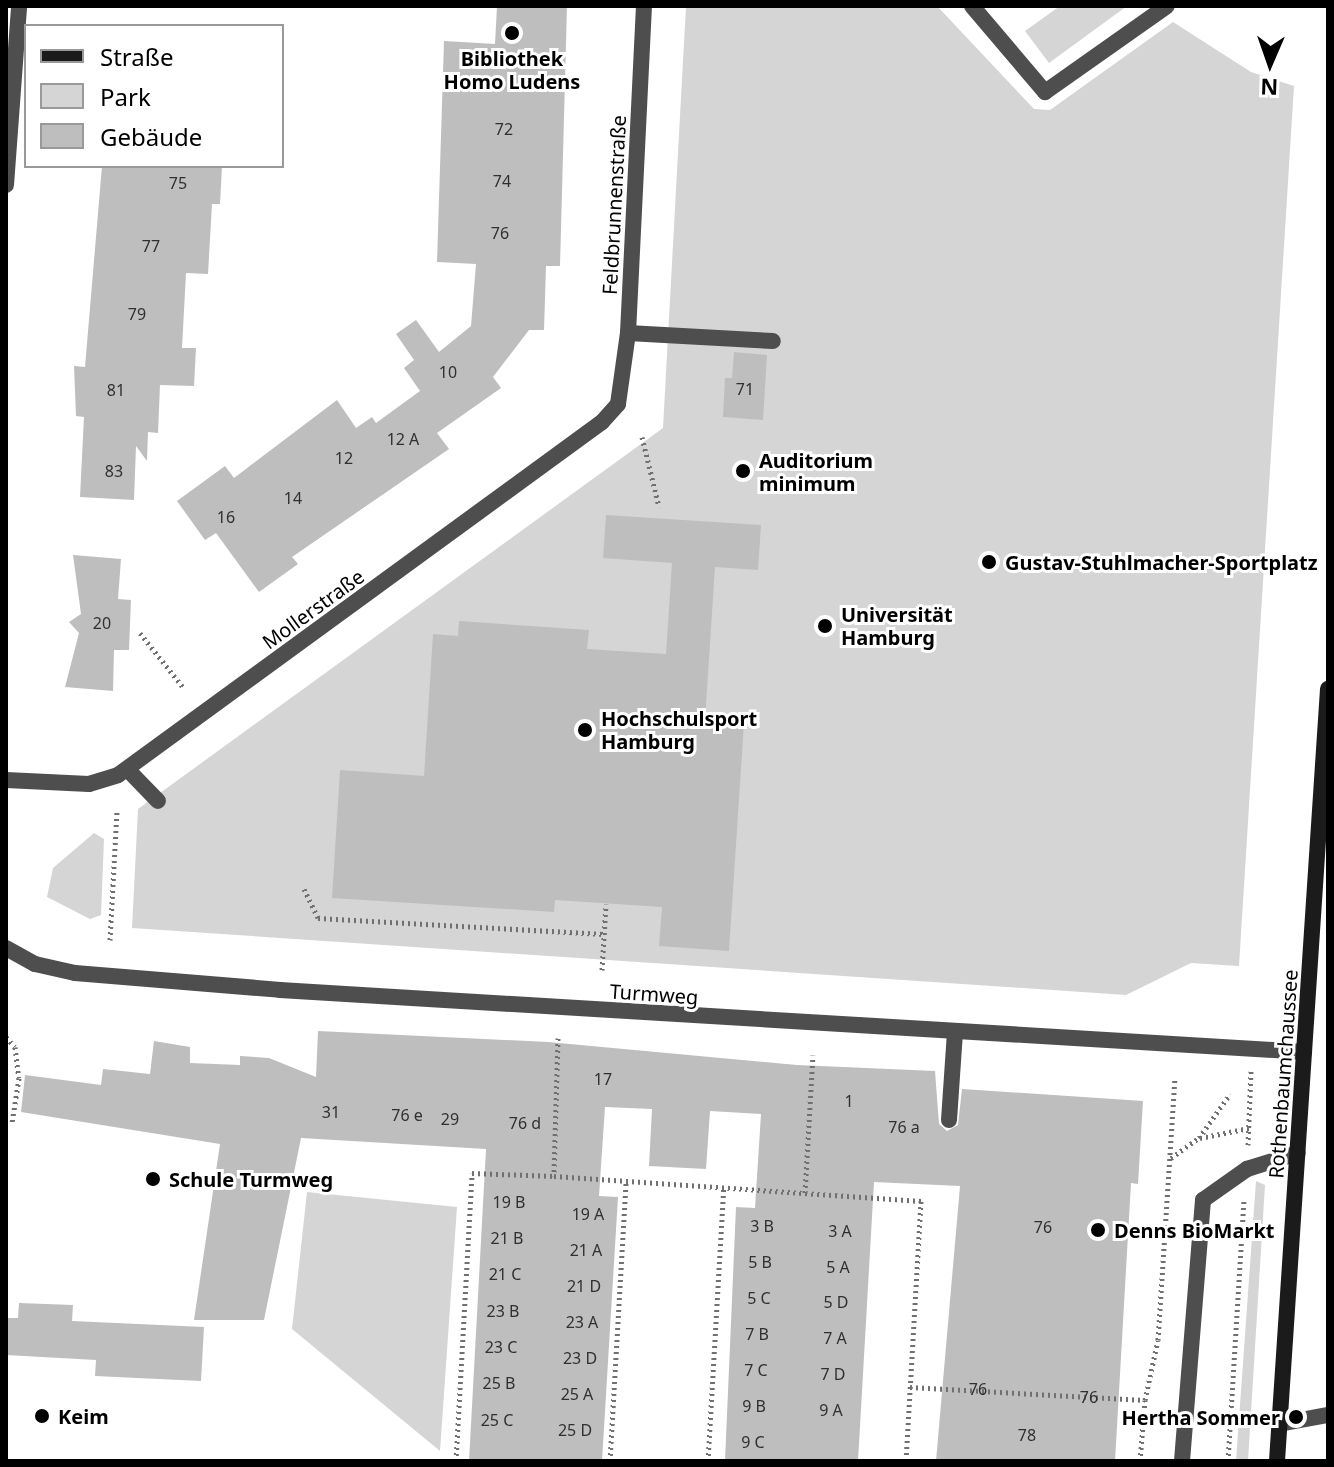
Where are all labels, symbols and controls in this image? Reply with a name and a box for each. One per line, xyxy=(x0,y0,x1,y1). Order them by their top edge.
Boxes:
legend xyxy=(24,24,284,168)
marker: Bibliothek Homo Ludens xyxy=(503,24,521,42)
north arrow xyxy=(1230,24,1310,104)
text: Straße xyxy=(100,40,173,73)
place label: Bibliothek Homo Ludens xyxy=(444,46,580,93)
text: N xyxy=(1260,73,1279,103)
text: Park xyxy=(100,80,151,113)
street label: Feldbrunnenstraße xyxy=(597,114,631,296)
house number: 72 xyxy=(495,119,513,139)
text: Gebäude xyxy=(100,120,202,153)
house number: 74 xyxy=(493,171,511,191)
house number: 75 xyxy=(169,173,187,193)
house number: 76 xyxy=(491,223,509,243)
house number: 77 xyxy=(142,236,160,256)
house number: 79 xyxy=(128,304,146,324)
house number: 10 xyxy=(439,362,457,382)
house number: 71 xyxy=(736,379,754,399)
house number: 81 xyxy=(107,380,125,400)
house number: 12 A xyxy=(387,429,419,449)
house number: 12 xyxy=(335,448,353,468)
place label: Auditorium minimum xyxy=(759,448,873,495)
house number: 83 xyxy=(105,461,123,481)
marker: Auditorium minimum xyxy=(734,462,752,480)
house number: 14 xyxy=(284,488,302,508)
house number: 16 xyxy=(217,507,235,527)
place label: Gustav-Stuhlmacher-Sportplatz xyxy=(1005,550,1318,574)
marker: Gustav-Stuhlmacher-Sportplatz xyxy=(980,553,998,571)
street label: Mollerstraße xyxy=(257,564,369,654)
place label: Universität Hamburg xyxy=(841,602,953,649)
house number: 20 xyxy=(93,613,111,633)
marker: Universität Hamburg xyxy=(816,617,834,635)
place label: Hochschulsport Hamburg xyxy=(601,706,757,753)
marker: Hochschulsport Hamburg xyxy=(576,721,594,739)
street label: Rothenbaumchaussee xyxy=(1264,969,1302,1179)
street label: Turmweg xyxy=(609,979,699,1009)
house number: 17 xyxy=(594,1069,612,1089)
house number: 1 xyxy=(844,1091,854,1111)
house number: 31 xyxy=(322,1102,340,1122)
house number: 76 e xyxy=(391,1105,423,1125)
house number: 29 xyxy=(441,1109,459,1129)
house number: 76 d xyxy=(509,1113,541,1133)
house number: 76 a xyxy=(888,1117,920,1137)
place label: Schule Turmweg xyxy=(169,1167,333,1191)
marker: Schule Turmweg xyxy=(144,1170,162,1188)
house number: 19 B xyxy=(493,1192,525,1212)
house number: 19 A xyxy=(572,1204,604,1224)
house number: 3 B xyxy=(750,1216,774,1236)
house number: 76 xyxy=(1034,1217,1052,1237)
place label: Denns BioMarkt xyxy=(1114,1218,1274,1242)
house number: 3 A xyxy=(828,1221,852,1241)
marker: Denns BioMarkt xyxy=(1089,1221,1107,1239)
house number: 21 B xyxy=(491,1228,523,1248)
house number: 21 A xyxy=(570,1240,602,1260)
house number: 5 B xyxy=(748,1252,772,1272)
house number: 5 A xyxy=(826,1257,850,1277)
house number: 21 C xyxy=(489,1264,521,1284)
house number: 21 D xyxy=(567,1276,601,1296)
house number: 5 C xyxy=(747,1288,771,1308)
house number: 5 D xyxy=(824,1292,848,1312)
house number: 23 B xyxy=(487,1301,519,1321)
house number: 23 A xyxy=(566,1312,598,1332)
house number: 7 B xyxy=(745,1324,769,1344)
house number: 7 A xyxy=(823,1328,847,1348)
house number: 23 C xyxy=(485,1337,517,1357)
house number: 23 D xyxy=(563,1348,597,1368)
house number: 7 C xyxy=(744,1360,768,1380)
house number: 7 D xyxy=(821,1364,845,1384)
house number: 25 B xyxy=(483,1373,515,1393)
house number: 76 xyxy=(969,1379,987,1399)
house number: 25 A xyxy=(561,1384,593,1404)
house number: 76 xyxy=(1080,1387,1098,1407)
house number: 9 B xyxy=(742,1396,766,1416)
house number: 9 A xyxy=(819,1400,843,1420)
place label: Keim xyxy=(58,1404,109,1428)
place label: Hertha Sommer xyxy=(1122,1405,1280,1429)
marker: Keim xyxy=(33,1407,51,1425)
marker: Hertha Sommer xyxy=(1287,1408,1305,1426)
house number: 25 C xyxy=(481,1410,513,1430)
house number: 25 D xyxy=(558,1420,592,1440)
house number: 78 xyxy=(1018,1425,1036,1445)
house number: 9 C xyxy=(741,1432,765,1452)

